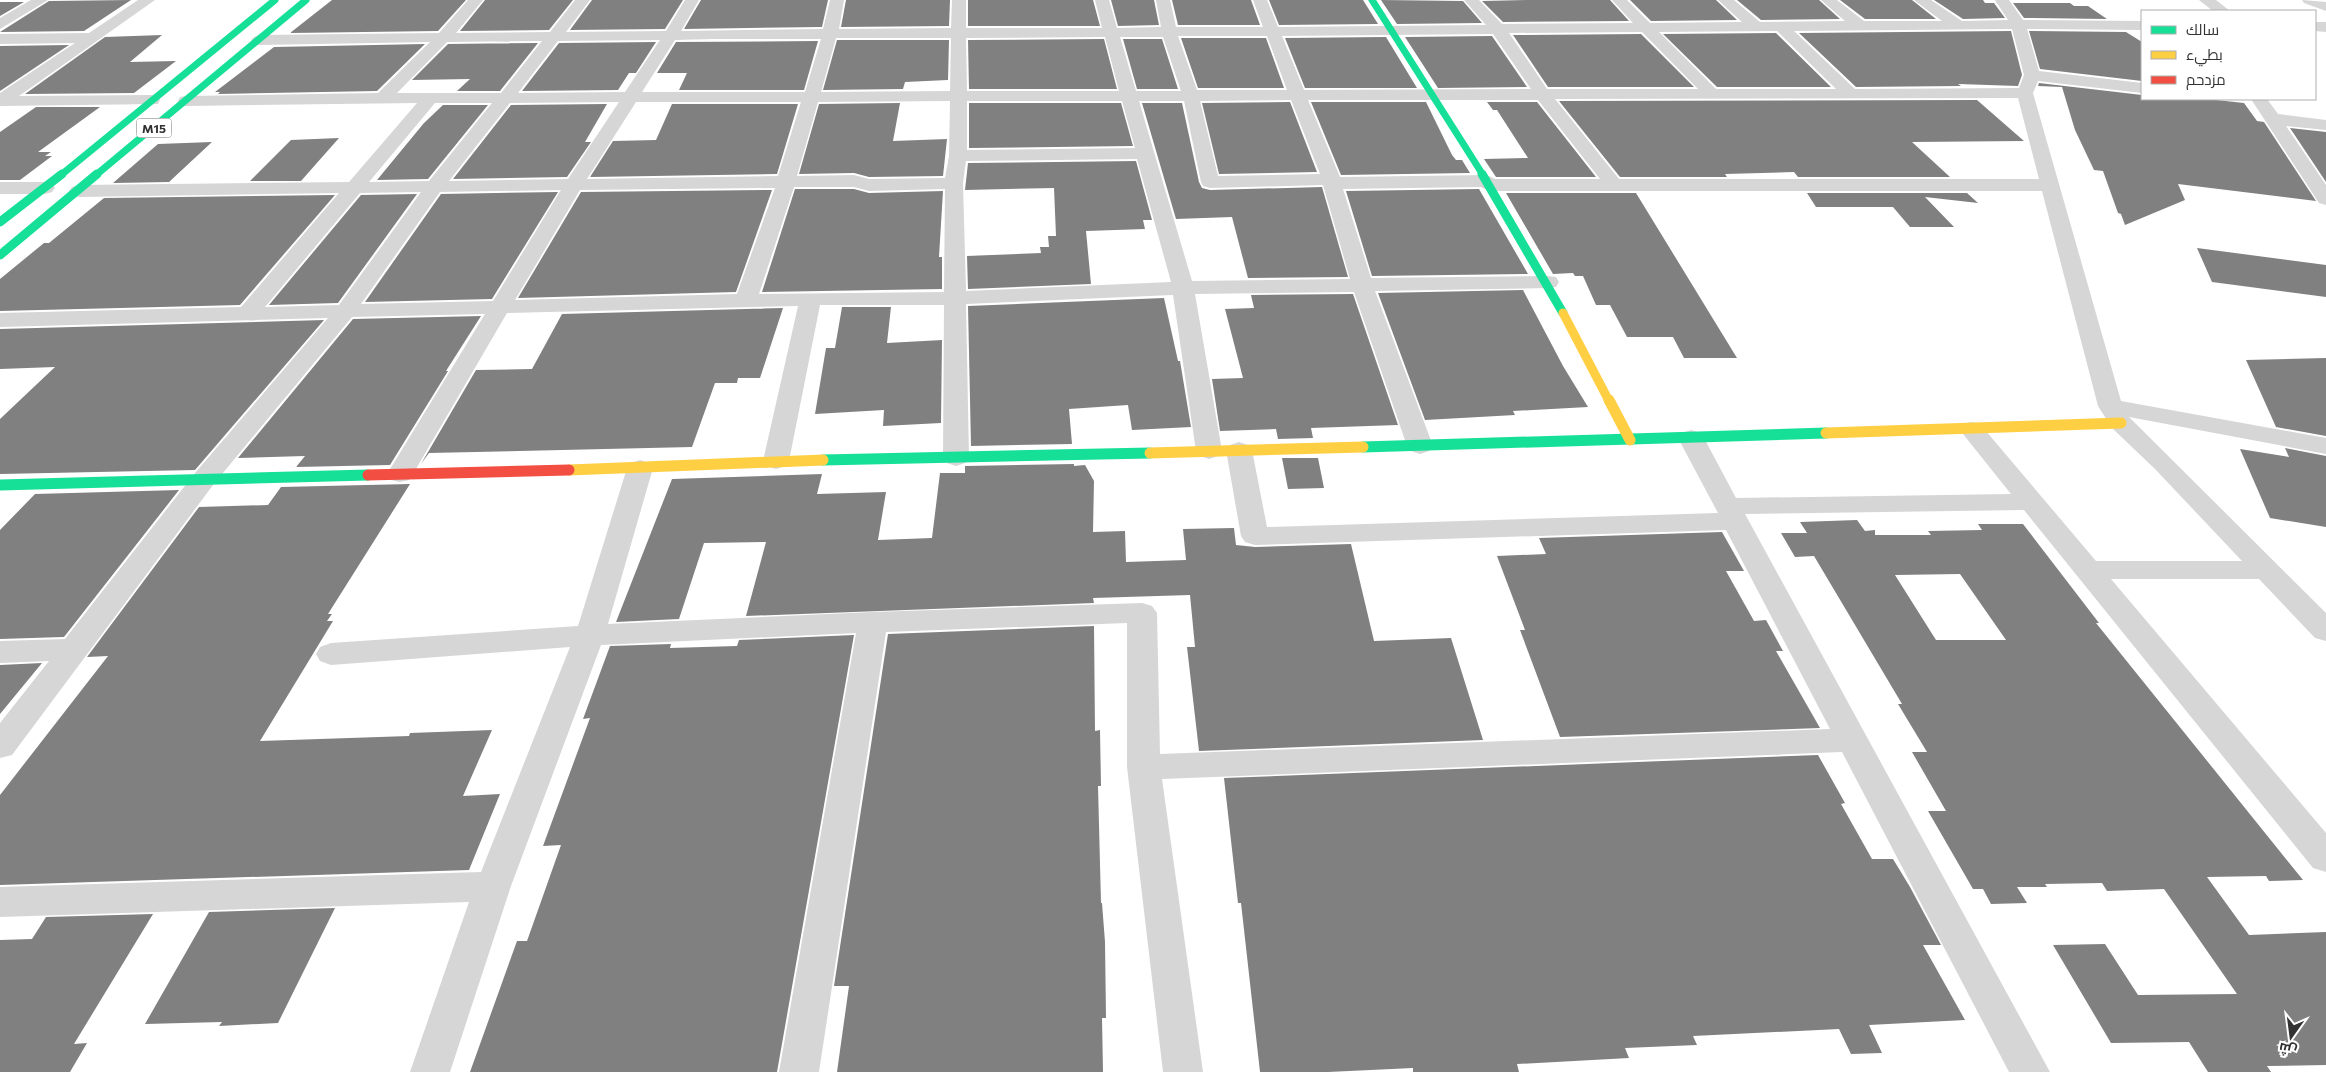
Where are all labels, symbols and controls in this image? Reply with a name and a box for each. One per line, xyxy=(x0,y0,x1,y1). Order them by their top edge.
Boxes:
legend xyxy=(2141,10,2316,100)
text: سالك xyxy=(2186,20,2219,38)
text: بطيء xyxy=(2186,45,2223,67)
text: مزدحم xyxy=(2186,70,2226,90)
road number: M15 xyxy=(136,119,172,138)
north arrow xyxy=(2266,1012,2316,1062)
text: ش xyxy=(2277,1039,2299,1061)

